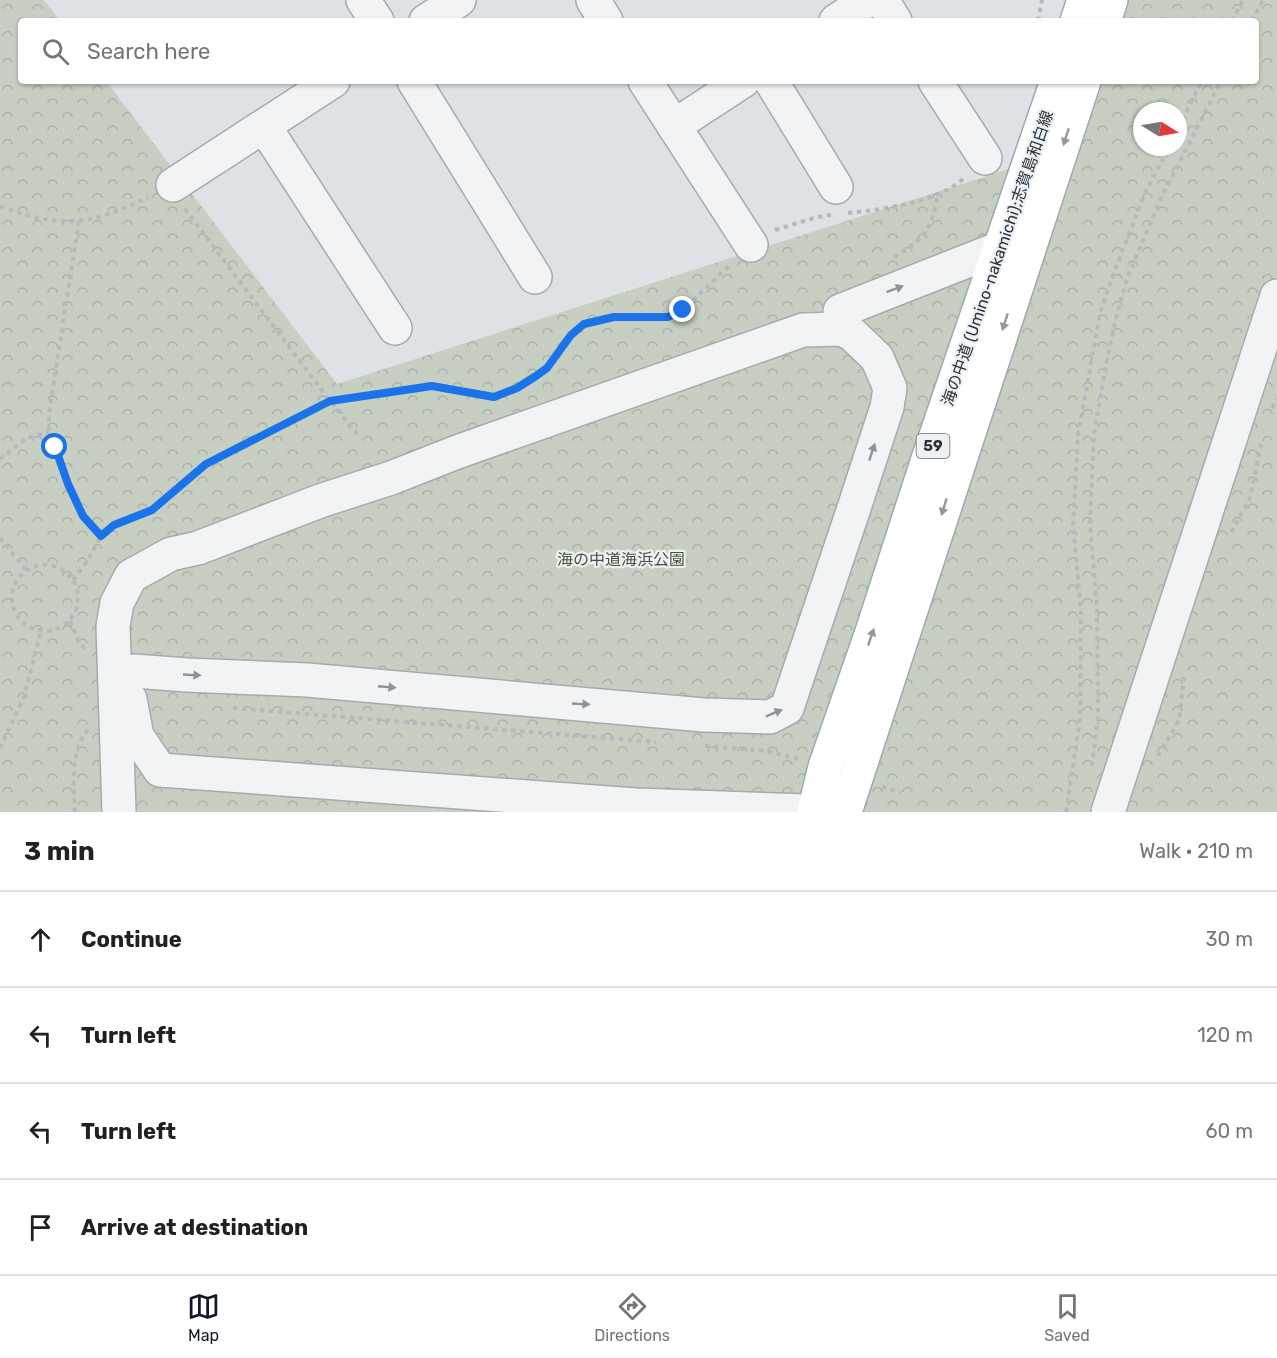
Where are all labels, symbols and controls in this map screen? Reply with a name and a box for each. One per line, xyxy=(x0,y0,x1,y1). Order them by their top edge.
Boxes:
search box xyxy=(18,18,1259,84)
icon: search xyxy=(39,35,72,68)
text: Search here xyxy=(87,38,210,65)
north arrow xyxy=(1133,102,1187,156)
street label: 海の中道 (Umino-nakamichi);志賀島和白線 xyxy=(938,108,1057,408)
one-way arrow xyxy=(1061,128,1070,146)
one-way arrow xyxy=(886,284,904,294)
route end xyxy=(669,296,695,322)
one-way arrow xyxy=(999,313,1009,331)
route start xyxy=(41,433,67,459)
road number: 59 xyxy=(916,434,950,458)
one-way arrow xyxy=(868,443,878,461)
one-way arrow xyxy=(939,498,948,516)
park label: 海の中道海浜公園 xyxy=(557,550,685,569)
one-way arrow xyxy=(866,628,876,646)
one-way arrow xyxy=(183,671,202,680)
one-way arrow xyxy=(377,682,396,692)
one-way arrow xyxy=(571,700,590,709)
one-way arrow xyxy=(766,708,784,718)
text: 3 min xyxy=(24,836,95,867)
text: Walk · 210 m xyxy=(1139,839,1253,863)
icon: ahead xyxy=(24,923,57,956)
text: Continue xyxy=(81,926,182,953)
text: 30 m xyxy=(1206,927,1253,951)
icon: left xyxy=(24,1019,57,1052)
text: Turn left xyxy=(81,1022,176,1049)
text: 120 m xyxy=(1197,1023,1253,1047)
icon: left xyxy=(24,1115,57,1148)
text: Turn left xyxy=(81,1118,176,1145)
text: 60 m xyxy=(1206,1119,1253,1143)
icon: arrive xyxy=(24,1211,57,1244)
text: Arrive at destination xyxy=(81,1214,308,1241)
tab: Map xyxy=(187,1290,220,1345)
tab: Directions xyxy=(594,1290,670,1345)
tab: Saved xyxy=(1044,1290,1090,1345)

